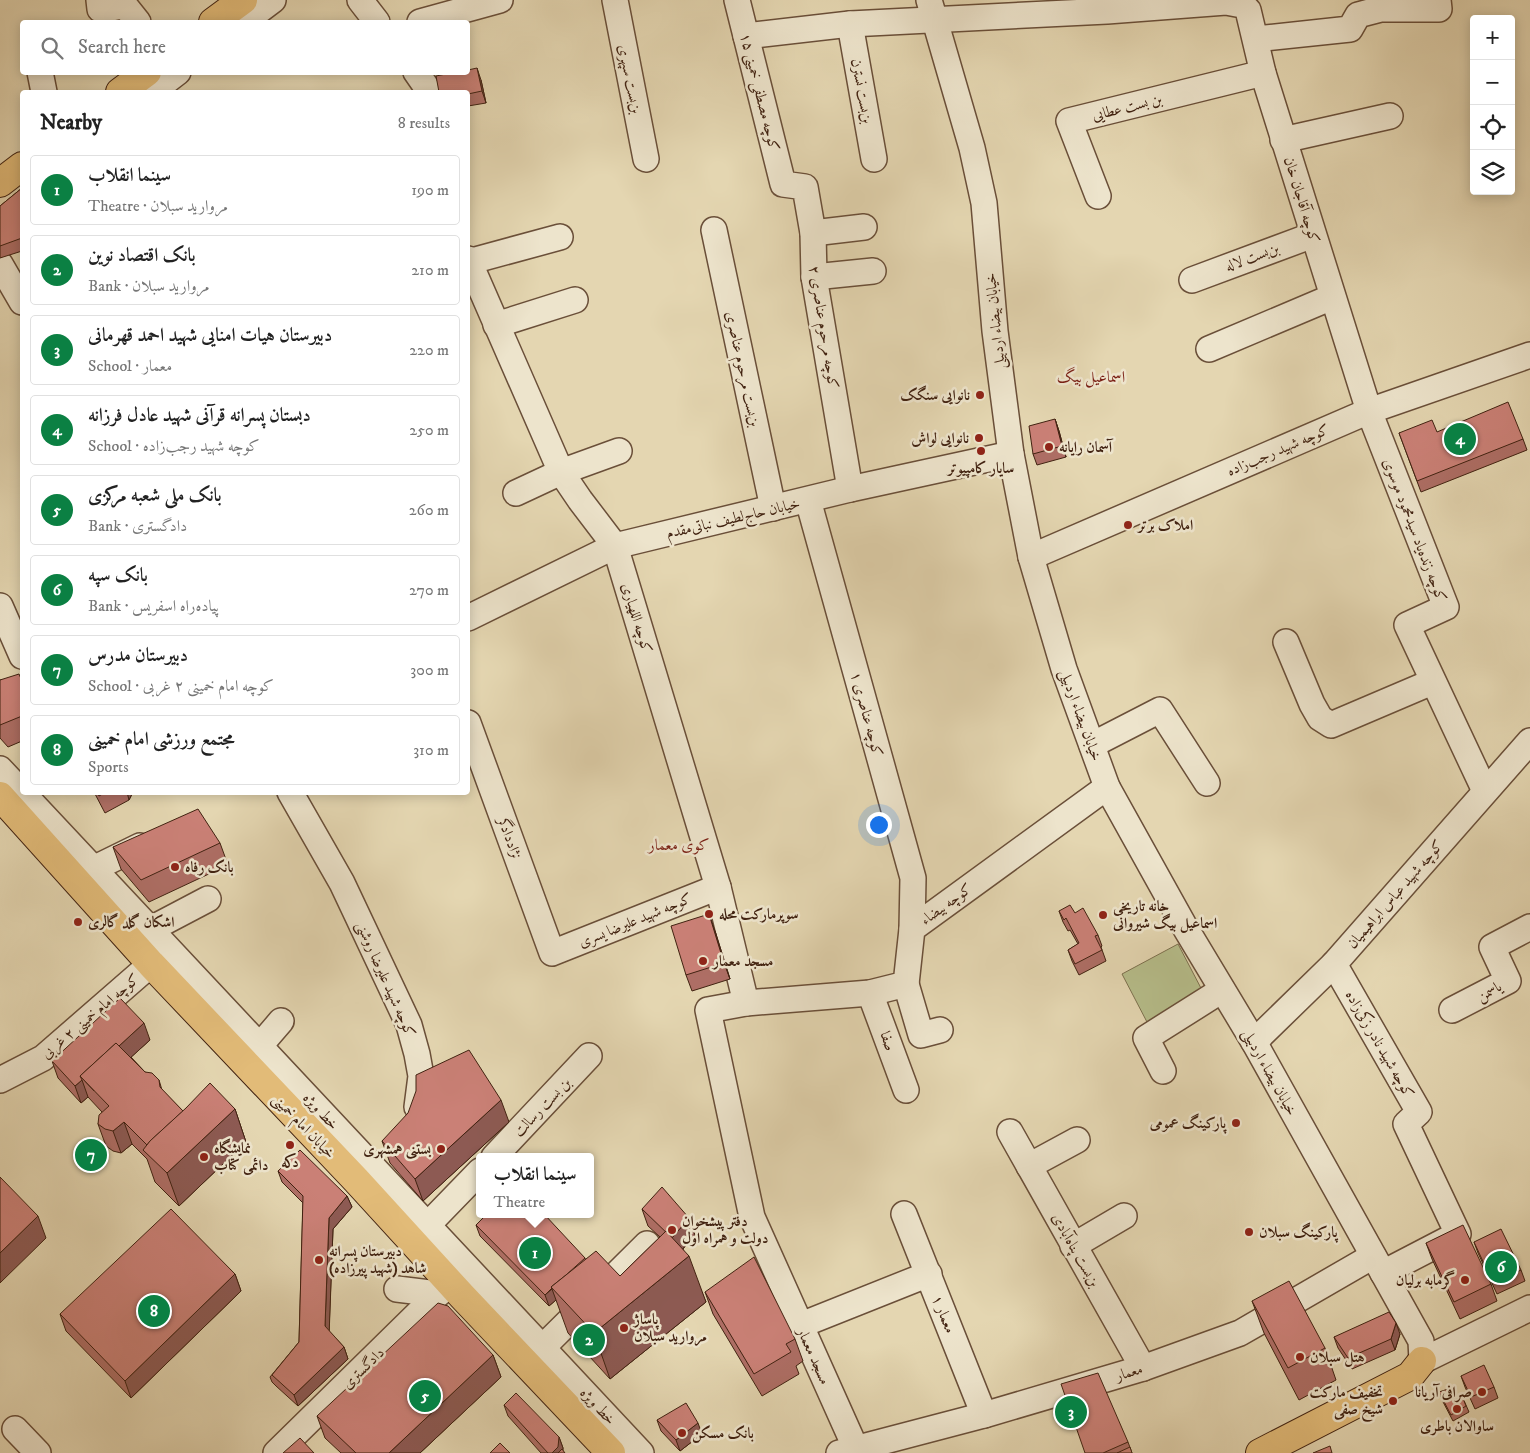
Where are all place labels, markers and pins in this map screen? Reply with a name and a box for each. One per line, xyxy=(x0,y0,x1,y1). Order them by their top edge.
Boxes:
place label: نانوایی سنگک xyxy=(900,385,970,405)
marker: نانوایی سنگک xyxy=(974,389,986,401)
pin: 4 xyxy=(1444,420,1476,458)
place label: نانوایی لواش xyxy=(911,429,969,448)
marker: نانوایی لواش xyxy=(973,432,985,444)
place label: آسمان رایانه xyxy=(1059,438,1114,457)
marker: آسمان رایانه xyxy=(1043,441,1055,453)
marker: سایار کامپیوتر xyxy=(975,445,987,457)
place label: سایار کامپیوتر xyxy=(946,459,1014,478)
place label: املاک برتر xyxy=(1136,516,1193,535)
marker: املاک برتر xyxy=(1122,519,1134,531)
place label: بانک رفاه xyxy=(185,858,234,877)
marker: بانک رفاه xyxy=(169,861,181,873)
place label: خانه تاریخی اسماعیل بیگ شیروانی xyxy=(1112,897,1217,934)
place label: سوپرمارکت محله xyxy=(719,905,799,924)
marker: سوپرمارکت محله xyxy=(703,908,715,920)
marker: خانه تاریخی اسماعیل بیگ شیروانی xyxy=(1097,909,1109,921)
place label: اشکان گلد گالری xyxy=(88,912,175,932)
marker: اشکان گلد گالری xyxy=(72,916,84,928)
place label: مسجد معمار xyxy=(711,952,774,971)
marker: مسجد معمار xyxy=(697,955,709,967)
place label: پارکینگ عمومی xyxy=(1149,1113,1227,1134)
marker: پارکینگ عمومی xyxy=(1230,1117,1242,1129)
pin: 7 xyxy=(75,1136,107,1174)
place label: نمایشگاه دائمی کتاب xyxy=(214,1138,268,1175)
marker: دکه xyxy=(284,1139,296,1151)
place label: بستنی همشهری xyxy=(363,1140,432,1160)
marker: بستنی همشهری xyxy=(435,1143,447,1155)
marker: نمایشگاه دائمی کتاب xyxy=(198,1151,210,1163)
place label: دکه xyxy=(281,1153,299,1172)
place label: دفتر پیشخوان دولت و همراه اول xyxy=(682,1212,769,1248)
place label: پارکینگ سبلان xyxy=(1259,1222,1339,1243)
marker: دفتر پیشخوان دولت و همراه اول xyxy=(666,1224,678,1236)
marker: پارکینگ سبلان xyxy=(1243,1226,1255,1238)
pin: 1 xyxy=(519,1234,551,1272)
place label: دبیرستان پسرانه شاهد (شهید پیرزاده) xyxy=(329,1242,427,1279)
pin: 6 xyxy=(1485,1248,1517,1286)
marker: دبیرستان پسرانه شاهد (شهید پیرزاده) xyxy=(313,1254,325,1266)
place label: گرمابه برلیان xyxy=(1396,1270,1455,1290)
marker: گرمابه برلیان xyxy=(1459,1274,1471,1286)
pin: 8 xyxy=(138,1292,170,1330)
place label: پاساژ مروارید سبلان xyxy=(632,1310,707,1346)
pin: 2 xyxy=(573,1321,605,1359)
marker: پاساژ مروارید سبلان xyxy=(618,1322,630,1334)
place label: هتل سبلان xyxy=(1310,1348,1365,1368)
marker: هتل سبلان xyxy=(1294,1351,1306,1363)
pin: 5 xyxy=(409,1377,441,1415)
place label: تخفیف مارکت شیخ صفی xyxy=(1310,1383,1383,1423)
place label: صرافی آریانا xyxy=(1415,1383,1472,1403)
marker: صرافی آریانا xyxy=(1476,1386,1488,1398)
pin: 3 xyxy=(1055,1393,1087,1431)
marker: تخفیف مارکت شیخ صفی xyxy=(1387,1395,1399,1407)
marker: ساوالان باطری xyxy=(1451,1403,1463,1415)
place label: ساوالان باطری xyxy=(1420,1417,1494,1436)
place label: بانک مسکن xyxy=(692,1424,754,1444)
marker: بانک مسکن xyxy=(676,1427,688,1439)

